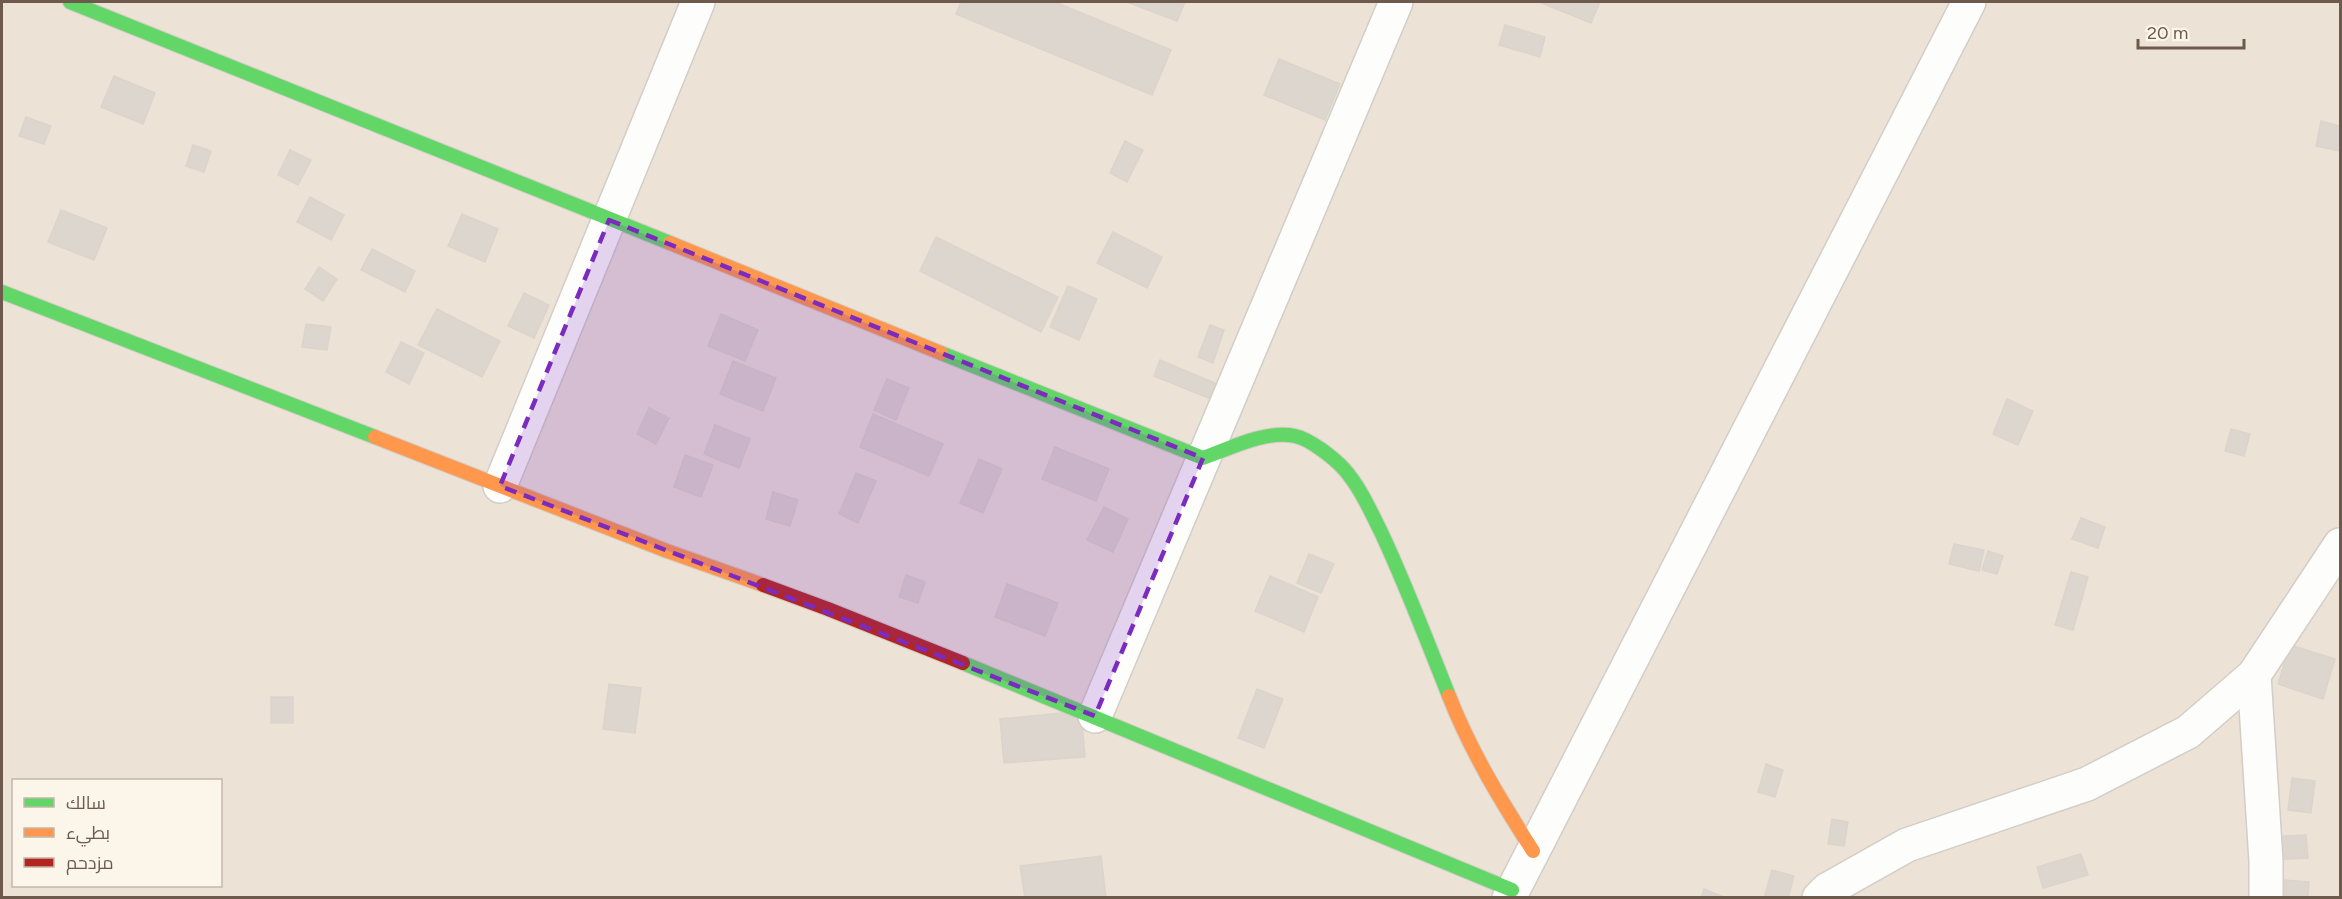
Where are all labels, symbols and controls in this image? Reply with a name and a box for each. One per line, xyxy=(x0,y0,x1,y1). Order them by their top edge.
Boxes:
scale bar xyxy=(2138,12,2244,50)
text: 20 m xyxy=(2147,22,2188,44)
legend xyxy=(12,779,222,887)
text: سالك xyxy=(66,792,106,814)
text: بطيء xyxy=(66,822,110,847)
text: مزدحم xyxy=(66,852,114,875)

